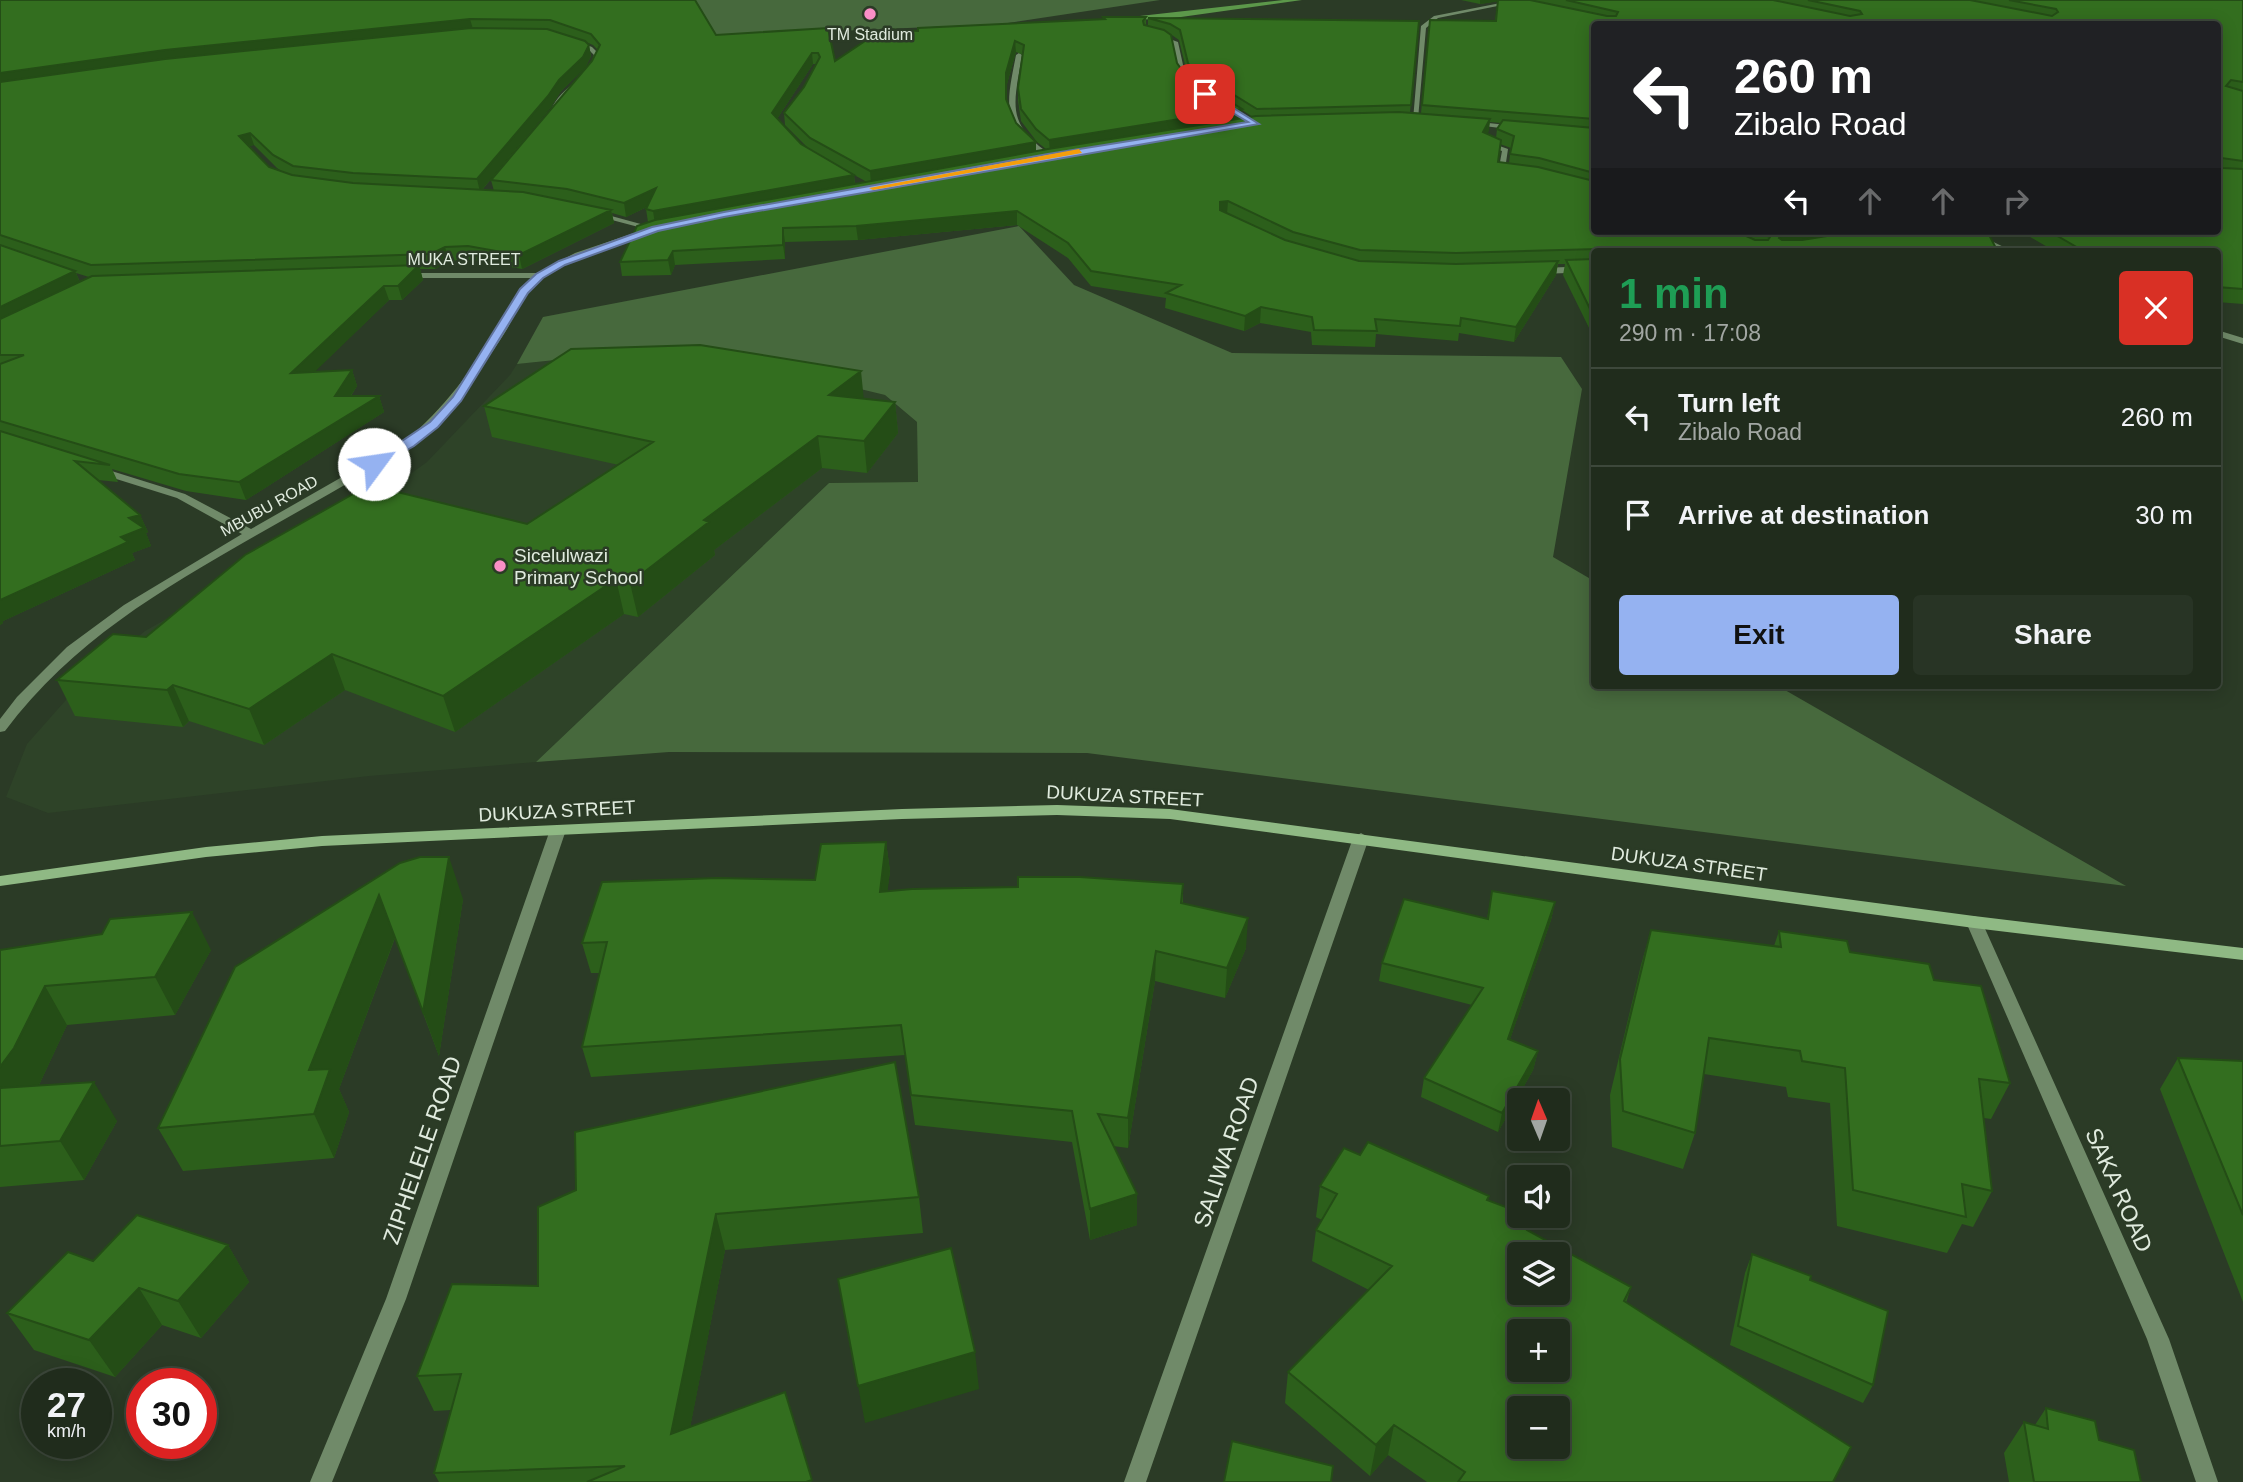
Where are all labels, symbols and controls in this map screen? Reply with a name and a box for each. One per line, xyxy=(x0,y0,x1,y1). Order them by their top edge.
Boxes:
marker: TM Stadium xyxy=(862,6,878,22)
place label: TM Stadium xyxy=(827,26,913,43)
icon: left xyxy=(1619,49,1710,140)
text: 260 m xyxy=(1734,49,1873,103)
pin xyxy=(1175,64,1235,124)
icon: arrive xyxy=(1186,75,1224,113)
text: Zibalo Road xyxy=(1734,106,1907,142)
icon: left xyxy=(1778,182,1816,220)
icon: ahead xyxy=(1851,182,1889,220)
icon: ahead xyxy=(1924,182,1962,220)
icon: right xyxy=(1997,182,2035,220)
street label: MUKA STREET xyxy=(408,251,521,268)
text: 1 min xyxy=(1619,270,1729,317)
button: close xyxy=(2119,271,2193,345)
text: 290 m · 17:08 xyxy=(1619,320,1761,346)
text: Turn left xyxy=(1678,388,1780,418)
icon: left xyxy=(1619,398,1657,436)
text: 260 m xyxy=(2121,402,2193,432)
text: Zibalo Road xyxy=(1678,419,1802,445)
position arrow xyxy=(337,427,411,501)
street label: MBUBU ROAD xyxy=(217,472,321,540)
icon: arrive xyxy=(1619,496,1657,534)
text: Arrive at destination xyxy=(1678,500,1929,530)
text: 30 m xyxy=(2135,500,2193,530)
place label: Sicelulwazi Primary School xyxy=(514,545,643,588)
marker: Sicelulwazi Primary School xyxy=(492,558,508,574)
button: Exit xyxy=(1619,595,1899,675)
button: Share xyxy=(1913,595,2193,675)
street label: DUKUZA STREET xyxy=(1046,781,1204,811)
street label: DUKUZA STREET xyxy=(478,796,636,826)
street label: DUKUZA STREET xyxy=(1610,843,1769,885)
street label: ZIPHELELE ROAD xyxy=(378,1053,466,1247)
street label: SALIWA ROAD xyxy=(1188,1073,1264,1231)
north arrow xyxy=(1507,1088,1570,1152)
map controls xyxy=(1507,1088,1570,1459)
street label: SAKA ROAD xyxy=(2080,1124,2158,1256)
button: sound xyxy=(1507,1165,1570,1228)
button: layers xyxy=(1507,1242,1570,1305)
button: + xyxy=(1507,1319,1570,1382)
speed limit sign: 30 xyxy=(126,1368,217,1459)
text: 27 xyxy=(47,1385,86,1424)
button: − xyxy=(1507,1396,1570,1459)
text: km/h xyxy=(47,1421,86,1441)

